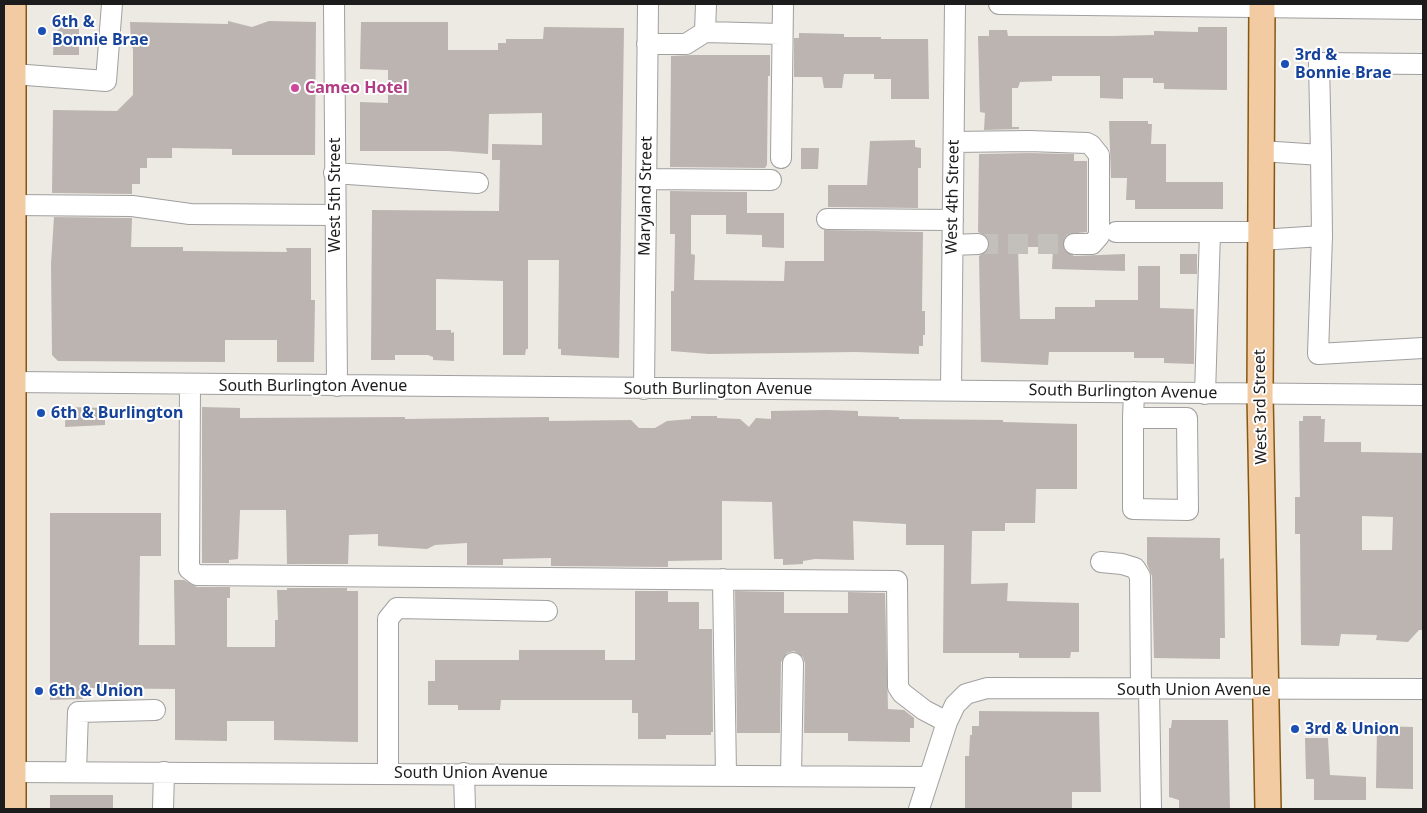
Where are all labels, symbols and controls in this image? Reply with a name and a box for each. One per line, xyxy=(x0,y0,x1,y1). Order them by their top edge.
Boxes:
place label: 6th & Bonnie Brae xyxy=(52,12,149,50)
marker: 6th & Bonnie Brae xyxy=(36,25,48,37)
place label: 3rd & Bonnie Brae xyxy=(1295,45,1392,83)
marker: 3rd & Bonnie Brae xyxy=(1279,58,1291,70)
place label: Cameo Hotel xyxy=(305,78,408,98)
marker: Cameo Hotel xyxy=(289,82,301,94)
street label: Maryland Street xyxy=(635,136,657,256)
street label: West 5th Street xyxy=(325,138,345,252)
street label: West 4th Street xyxy=(942,139,964,255)
street label: West 3rd Street xyxy=(1250,349,1272,465)
street label: South Burlington Avenue xyxy=(219,376,407,396)
street label: South Burlington Avenue xyxy=(624,379,812,399)
street label: South Burlington Avenue xyxy=(1028,381,1218,403)
place label: 6th & Burlington xyxy=(51,403,183,423)
marker: 6th & Burlington xyxy=(35,407,47,419)
street label: South Union Avenue xyxy=(1117,680,1271,700)
place label: 6th & Union xyxy=(49,681,143,701)
marker: 6th & Union xyxy=(33,685,45,697)
place label: 3rd & Union xyxy=(1305,719,1399,739)
marker: 3rd & Union xyxy=(1289,723,1301,735)
street label: South Union Avenue xyxy=(394,763,548,783)

